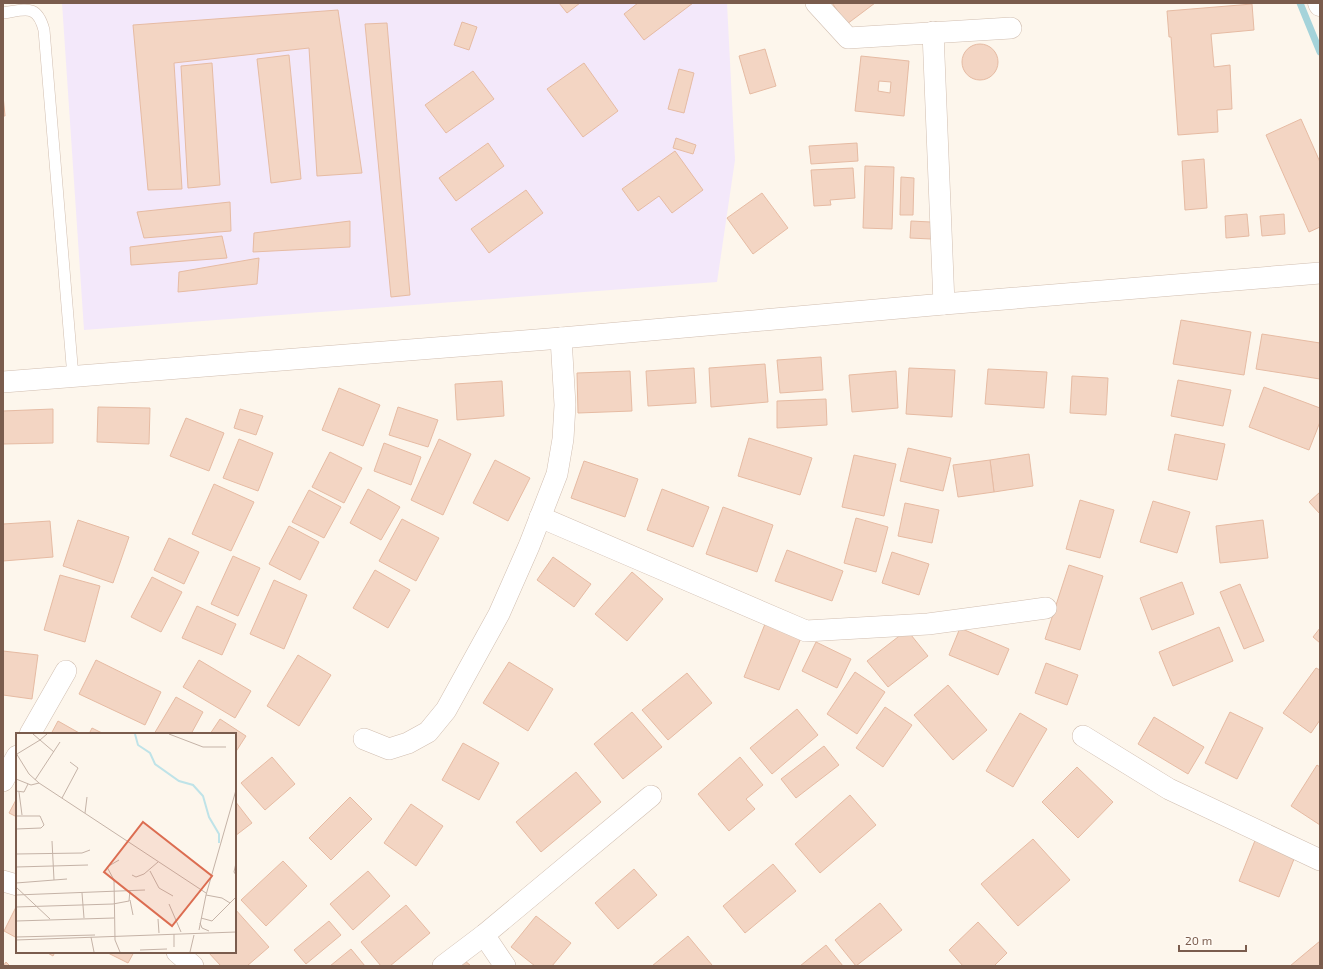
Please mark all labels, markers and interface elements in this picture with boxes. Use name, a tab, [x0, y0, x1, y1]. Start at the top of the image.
inset map	[16, 733, 236, 953]
scale bar	[1179, 927, 1246, 953]
text: 20 m	[1185, 933, 1212, 947]

